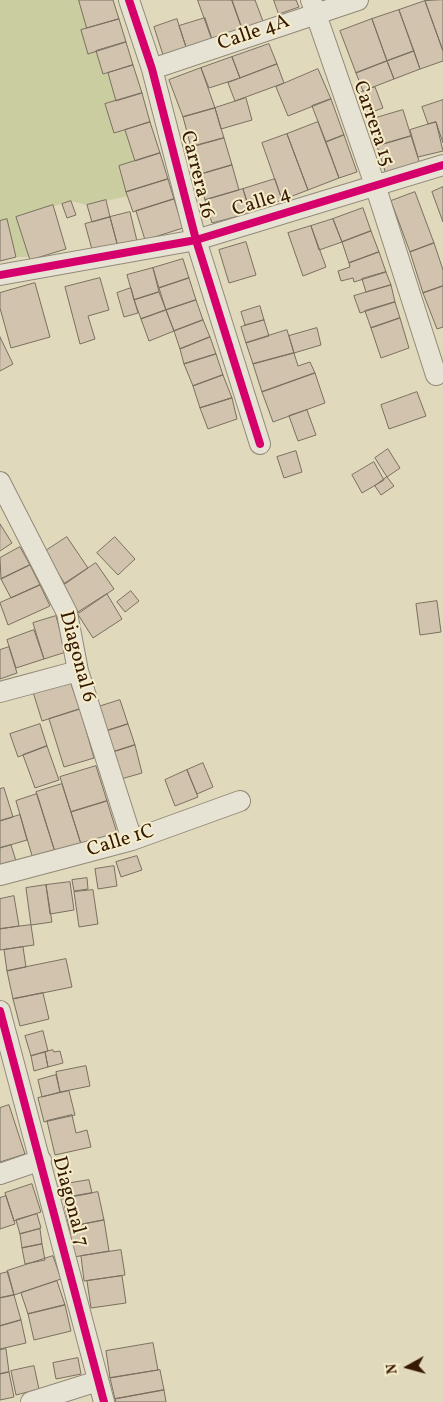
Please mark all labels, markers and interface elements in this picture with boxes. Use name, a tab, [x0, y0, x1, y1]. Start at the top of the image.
street label: Calle 4A	[215, 11, 293, 57]
street label: Carrera 15	[346, 78, 398, 170]
street label: Carrera 16	[174, 129, 218, 221]
street label: Calle 4	[230, 183, 294, 223]
street label: Diagonal 6	[52, 609, 100, 705]
street label: Calle 1C	[84, 820, 158, 864]
street label: Diagonal 7	[45, 1154, 93, 1250]
north arrow	[383, 1342, 433, 1392]
text: N	[383, 1363, 403, 1375]

